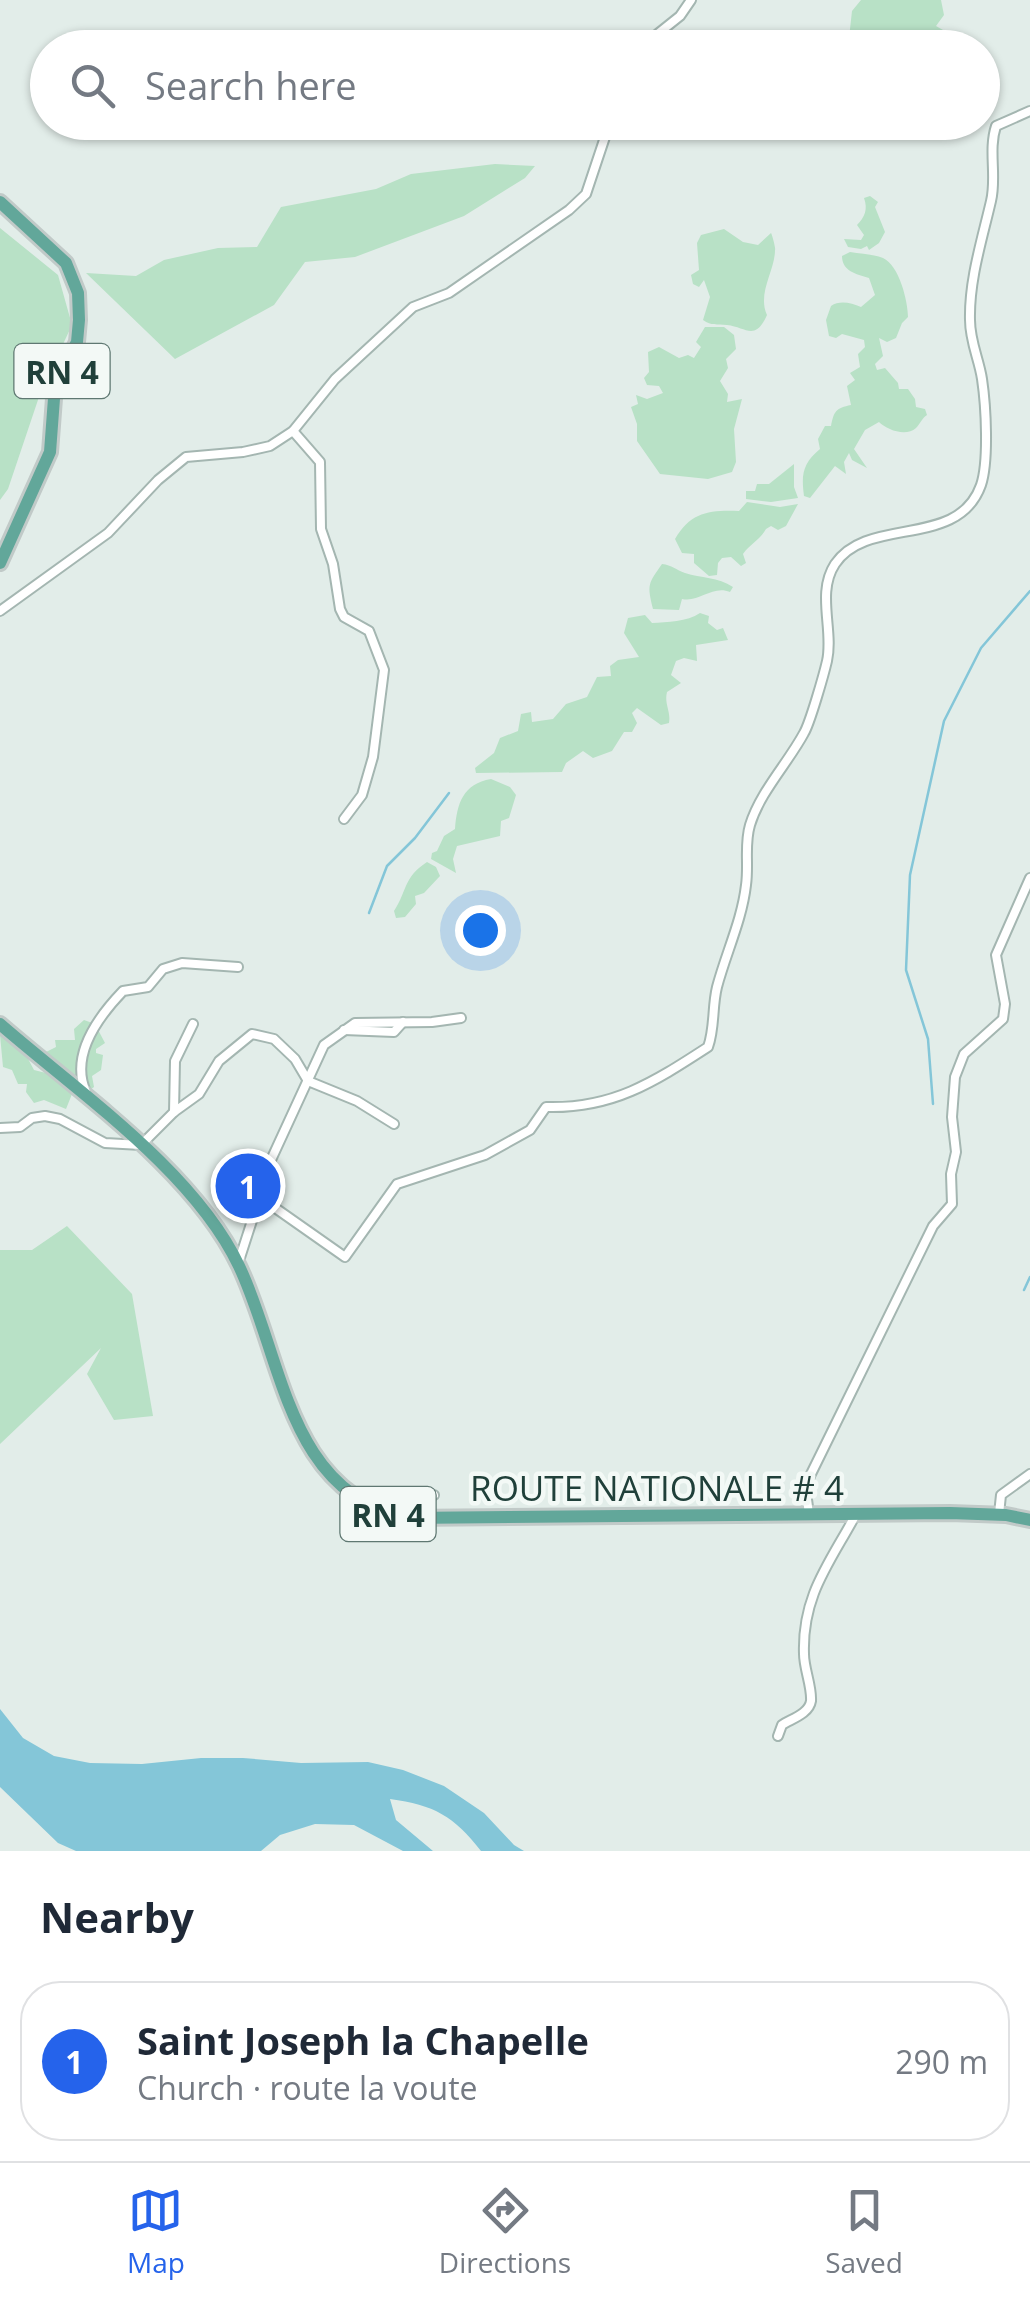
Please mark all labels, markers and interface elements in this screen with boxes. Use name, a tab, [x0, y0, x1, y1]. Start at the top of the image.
search box	[30, 30, 1000, 140]
icon: search	[65, 58, 120, 113]
text: Search here	[145, 59, 357, 111]
road number: RN 4	[15, 344, 110, 398]
your location	[455, 905, 506, 956]
pin: 1	[216, 1148, 280, 1224]
street label: ROUTE NATIONALE # 4	[470, 1464, 844, 1511]
road number: RN 4	[340, 1487, 436, 1541]
text: Nearby	[40, 1888, 194, 1945]
text: Saint Joseph la Chapelle	[137, 2014, 589, 2066]
text: 1	[65, 2040, 84, 2083]
text: 290 m	[895, 2040, 988, 2083]
text: Church · route la voute	[137, 2066, 478, 2109]
tab: Map	[127, 2183, 185, 2281]
tab: Directions	[439, 2183, 571, 2281]
tab: Saved	[825, 2183, 903, 2281]

